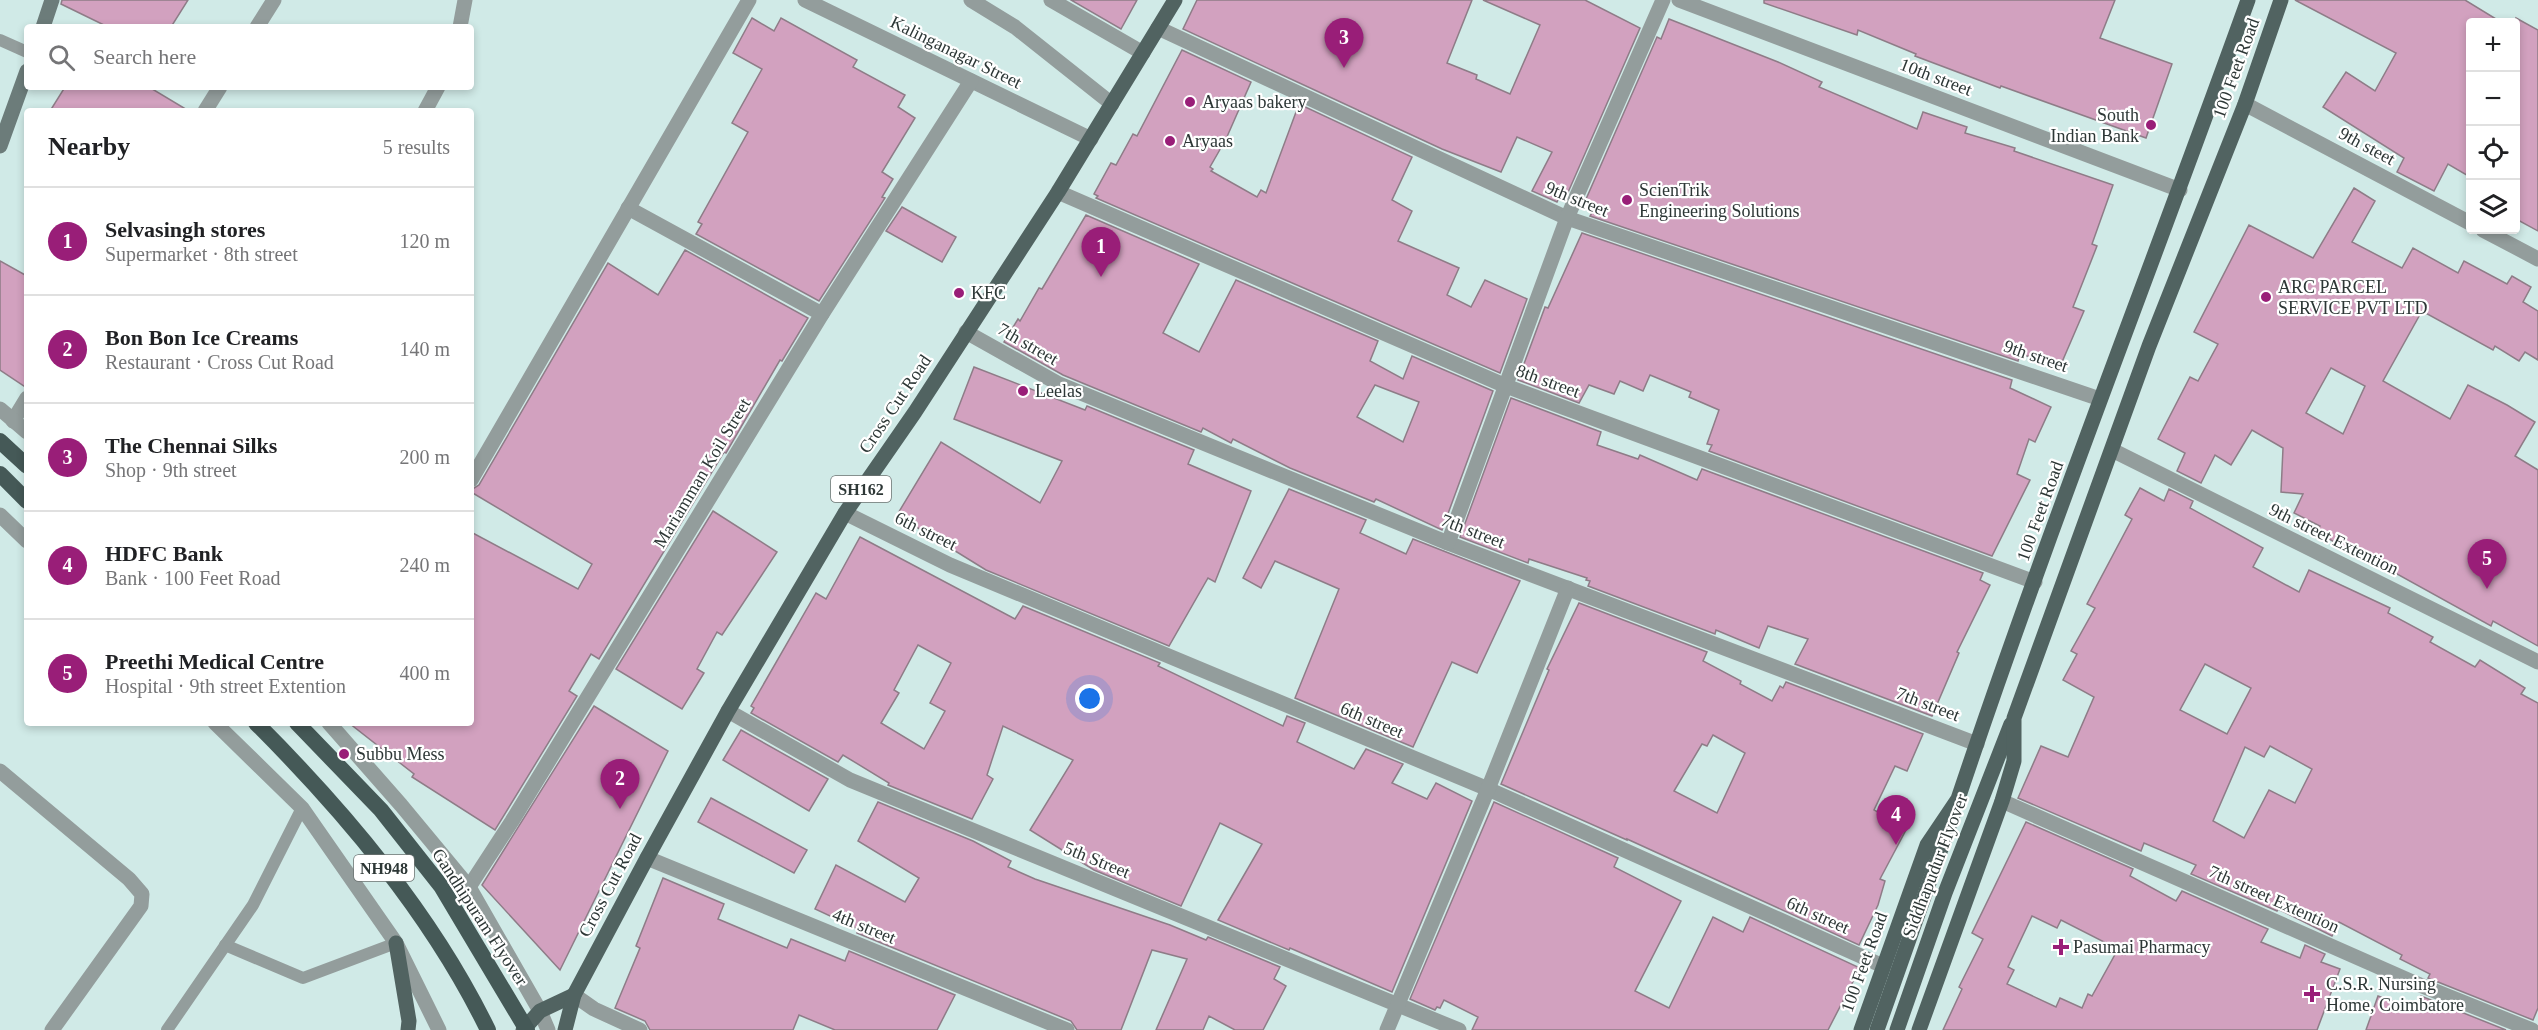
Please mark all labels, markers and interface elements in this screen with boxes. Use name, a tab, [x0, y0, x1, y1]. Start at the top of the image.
street label: Kalinganagar Street	[887, 12, 1025, 92]
street label: 100 Feet Road	[2209, 15, 2263, 121]
map controls	[2466, 18, 2520, 234]
button: +	[2466, 18, 2520, 72]
pin: 3	[1324, 19, 1364, 68]
search box	[24, 24, 474, 90]
icon: search	[45, 41, 78, 74]
text: Search here	[93, 44, 196, 69]
street label: 10th street	[1897, 54, 1975, 100]
button: −	[2466, 72, 2520, 126]
place label: Aryaas bakery	[1202, 92, 1306, 112]
marker: Aryaas bakery	[1183, 95, 1197, 109]
place label: South Indian Bank	[2051, 105, 2139, 146]
marker: South Indian Bank	[2144, 118, 2158, 132]
street label: 9th steet	[2336, 123, 2398, 169]
button: locate	[2466, 126, 2520, 180]
place label: Aryaas	[1182, 131, 1233, 151]
text: Nearby	[48, 132, 130, 161]
marker: Aryaas	[1163, 134, 1177, 148]
text: 5 results	[383, 136, 450, 158]
street label: 9th street	[1542, 177, 1612, 221]
place label: ScienTrik Engineering Solutions	[1639, 180, 1800, 221]
button: layers	[2466, 180, 2520, 234]
marker: ScienTrik Engineering Solutions	[1620, 193, 1634, 207]
text: Selvasingh stores	[105, 217, 265, 242]
pin: 1	[1082, 228, 1120, 277]
text: 1	[63, 230, 73, 252]
text: 120 m	[399, 230, 450, 252]
text: Supermarket · 8th street	[105, 243, 298, 265]
place label: ARC PARCEL SERVICE PVT LTD	[2278, 277, 2428, 318]
place label: KFC	[971, 283, 1006, 303]
marker: KFC	[952, 286, 966, 300]
marker: ARC PARCEL SERVICE PVT LTD	[2259, 290, 2273, 304]
street label: 7th street	[994, 319, 1062, 369]
text: Bon Bon Ice Creams	[105, 325, 298, 350]
street label: 9th street	[2001, 336, 2071, 376]
text: 2	[63, 338, 73, 360]
text: 140 m	[399, 338, 450, 360]
text: Restaurant · Cross Cut Road	[105, 351, 334, 373]
street label: Cross Cut Road	[855, 351, 935, 457]
street label: 8th street	[1513, 360, 1583, 402]
place label: Leelas	[1035, 381, 1082, 401]
marker: Leelas	[1016, 384, 1030, 398]
street label: Mariamman Koil Street	[649, 395, 755, 551]
text: The Chennai Silks	[105, 433, 277, 458]
text: 3	[63, 446, 73, 468]
text: 200 m	[399, 446, 450, 468]
street label: 100 Feet Road	[2013, 458, 2067, 564]
text: Shop · 9th street	[105, 459, 237, 481]
road number: SH162	[831, 476, 891, 502]
street label: 9th street Extention	[2266, 499, 2402, 579]
street label: 6th street	[892, 507, 960, 555]
street label: 7th street	[1438, 510, 1508, 552]
pin: 5	[2468, 540, 2506, 589]
text: HDFC Bank	[105, 541, 223, 566]
text: 4	[63, 554, 73, 576]
text: 240 m	[399, 554, 450, 576]
text: Bank · 100 Feet Road	[105, 567, 281, 589]
text: Preethi Medical Centre	[105, 649, 324, 674]
text: 5	[63, 662, 73, 684]
text: 400 m	[399, 662, 450, 684]
text: Hospital · 9th street Extention	[105, 675, 346, 697]
street label: 7th street	[1893, 683, 1963, 725]
your location	[1075, 684, 1104, 713]
street label: 6th street	[1337, 698, 1407, 742]
place label: Subbu Mess	[356, 744, 445, 764]
marker: Subbu Mess	[337, 747, 351, 761]
pin: 2	[600, 760, 640, 809]
street label: Siddhapudur Flyover	[1898, 791, 1972, 941]
pin: 4	[1876, 796, 1916, 845]
street label: Cross Cut Road	[574, 830, 646, 940]
street label: 5th Street	[1061, 838, 1133, 882]
street label: Gandhipuram Flyover	[428, 845, 532, 989]
road number: NH948	[354, 855, 414, 881]
street label: 7th street Extention	[2206, 861, 2342, 937]
street label: 6th street	[1784, 892, 1852, 938]
street label: 4th street	[829, 904, 899, 948]
street label: 100 Feet Road	[1837, 909, 1891, 1015]
place label: Pasumai Pharmacy	[2073, 937, 2210, 957]
marker: Pasumai Pharmacy	[2054, 940, 2068, 954]
place label: C.S.R. Nursing Home, Coimbatore	[2326, 974, 2464, 1015]
marker: C.S.R. Nursing Home, Coimbatore	[2303, 985, 2321, 1003]

